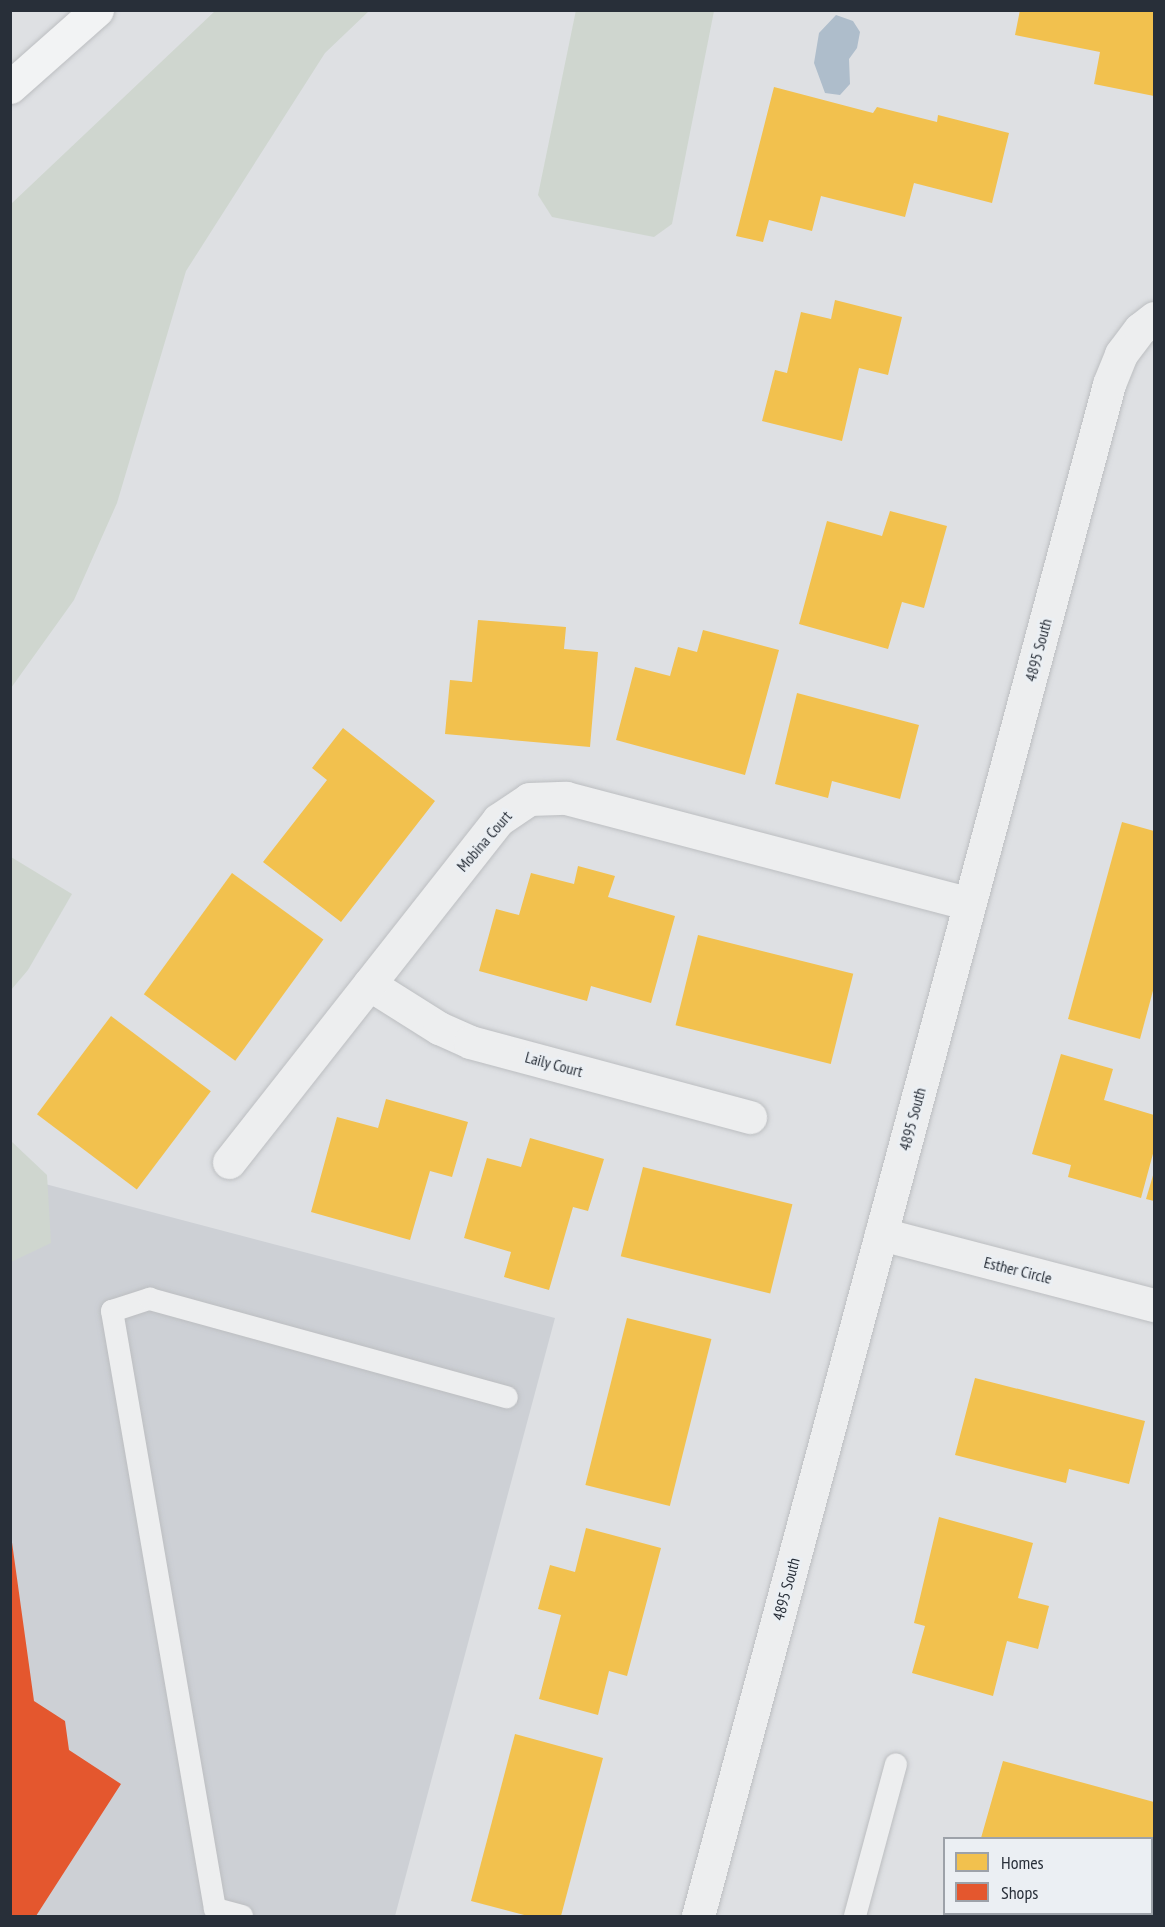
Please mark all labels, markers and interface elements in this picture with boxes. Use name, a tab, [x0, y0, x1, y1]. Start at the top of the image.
street label: 4895 South	[1020, 616, 1056, 684]
street label: Mobina Court	[452, 807, 516, 875]
street label: Laily Court	[523, 1047, 585, 1081]
street label: 4895 South	[894, 1085, 930, 1153]
street label: Esther Circle	[982, 1252, 1054, 1288]
street label: 4895 South	[768, 1555, 804, 1623]
legend	[943, 1837, 1153, 1915]
text: Homes	[1001, 1851, 1044, 1874]
text: Shops	[1001, 1881, 1038, 1904]

